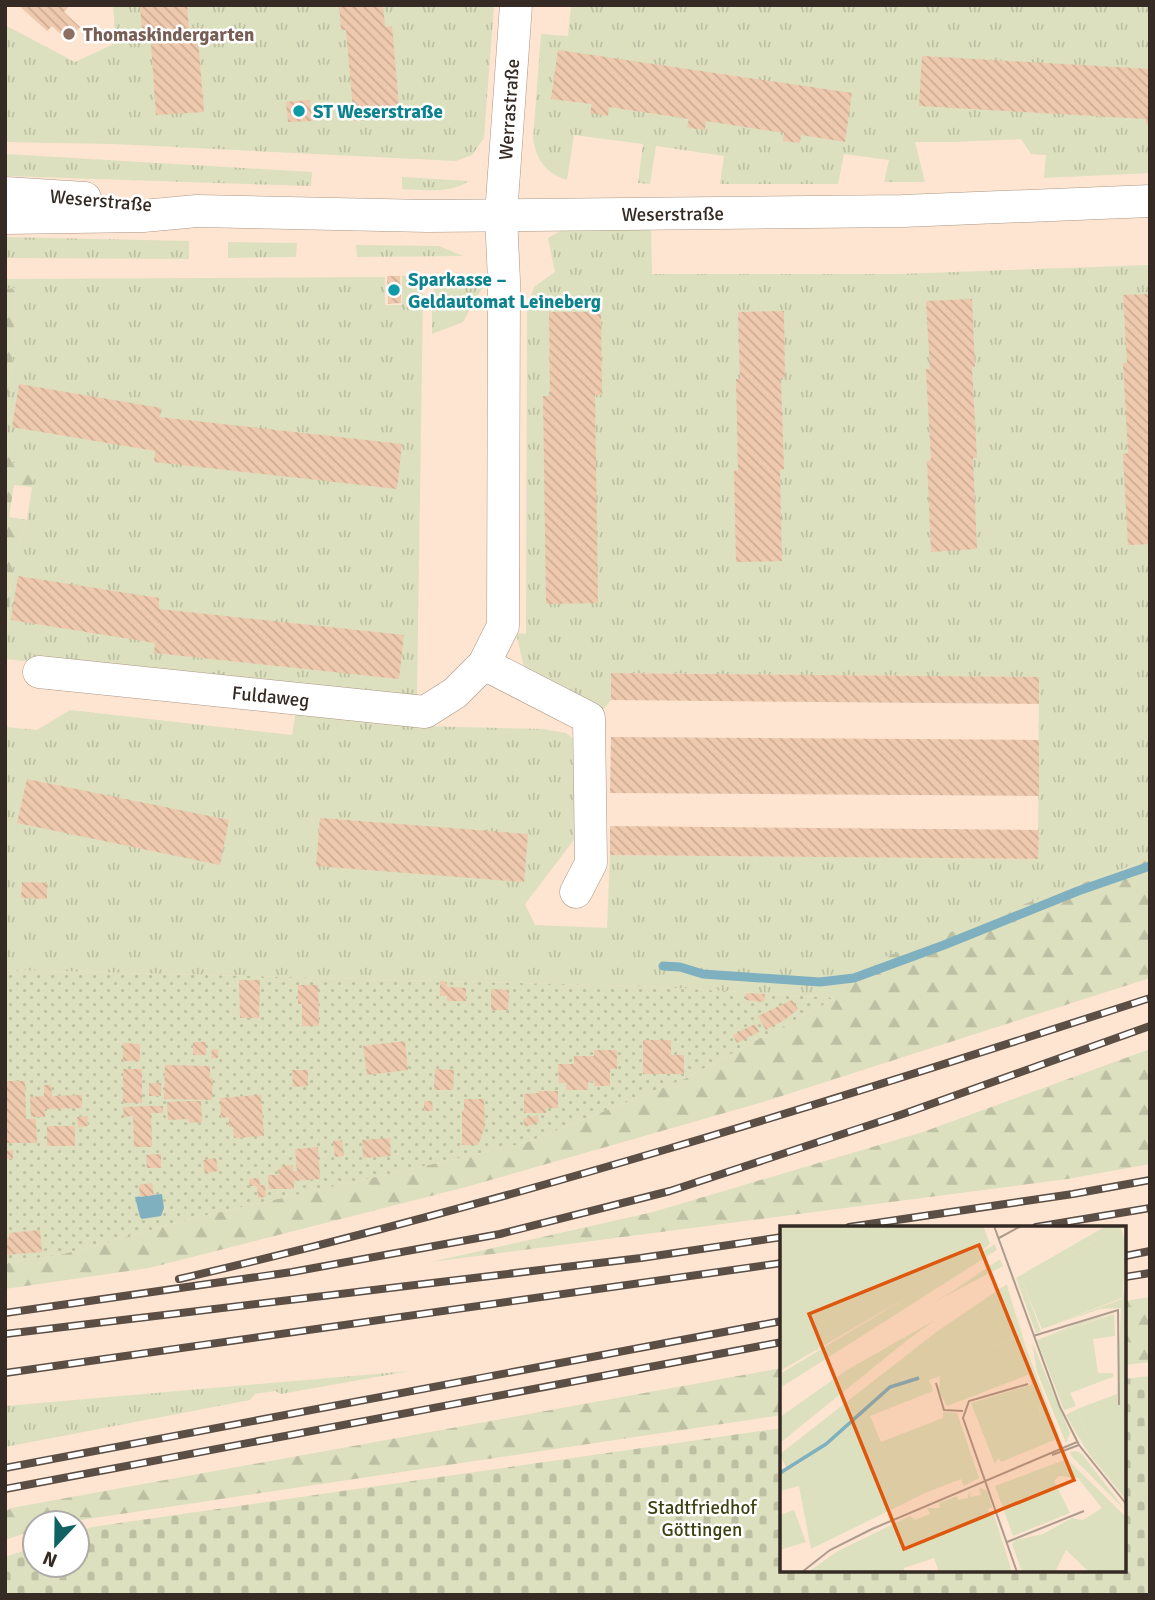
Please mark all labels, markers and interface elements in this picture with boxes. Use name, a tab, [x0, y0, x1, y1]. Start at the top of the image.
place label: Thomaskindergarten	[83, 23, 254, 47]
marker: Thomaskindergarten	[61, 26, 77, 42]
street label: Werrastraße	[494, 58, 525, 161]
place label: ST Weserstraße	[313, 100, 443, 124]
marker: ST Weserstraße	[291, 103, 307, 119]
street label: Weserstraße	[49, 185, 153, 217]
street label: Weserstraße	[621, 202, 724, 227]
place label: Sparkasse – Geldautomat Leineberg	[408, 268, 601, 314]
marker: Sparkasse – Geldautomat Leineberg	[386, 282, 402, 298]
street label: Fuldaweg	[231, 681, 311, 713]
inset map	[780, 1226, 1127, 1572]
park label: Stadtfriedhof Göttingen	[647, 1496, 758, 1542]
north arrow	[21, 1509, 91, 1579]
text: N	[39, 1545, 61, 1572]

